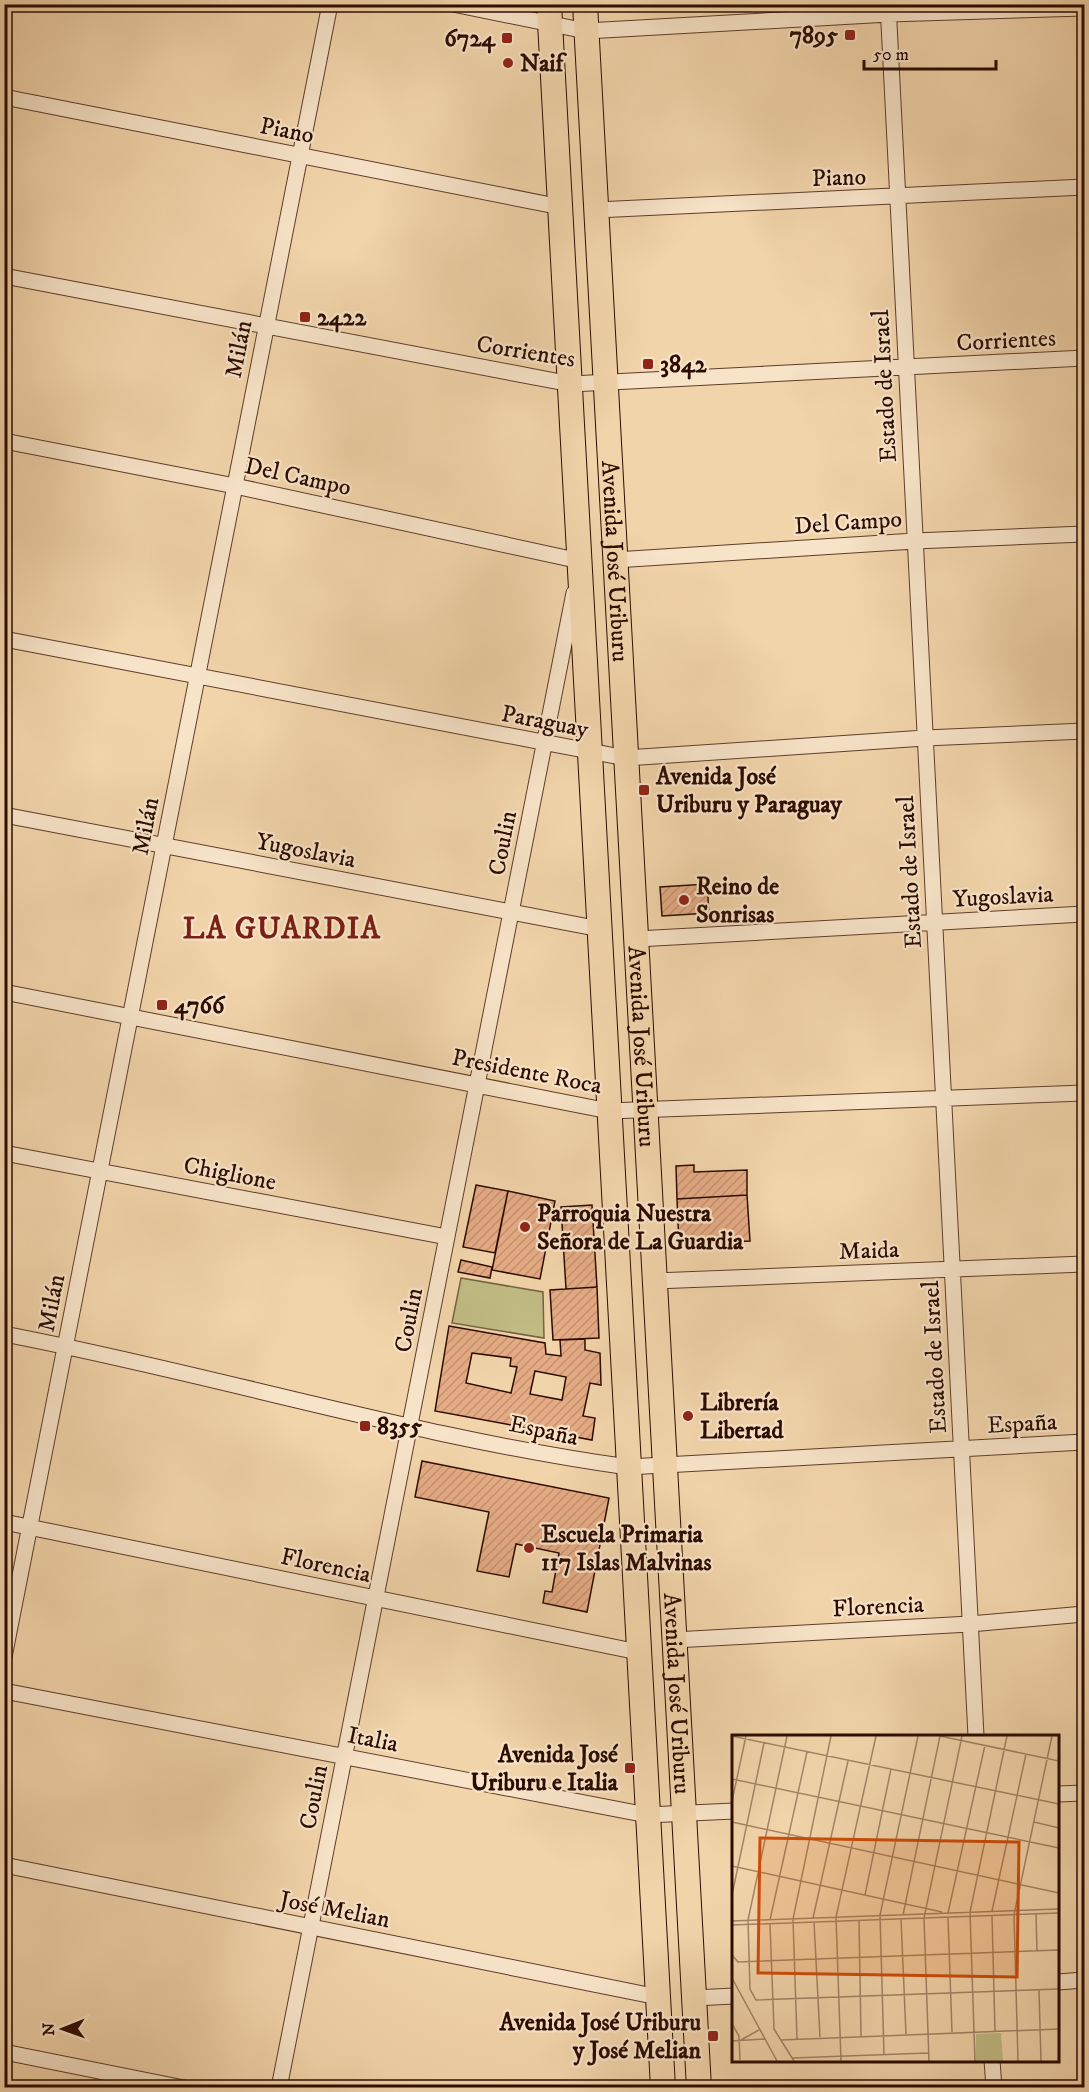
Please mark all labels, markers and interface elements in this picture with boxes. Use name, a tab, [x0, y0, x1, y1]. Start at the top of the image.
place label: 7895	[789, 21, 838, 51]
place label: 6724	[444, 24, 496, 54]
marker: 7895	[843, 28, 857, 42]
marker: 6724	[500, 31, 514, 45]
scale bar	[864, 33, 996, 71]
text: 50 m	[873, 44, 909, 66]
place label: Naif	[520, 49, 568, 79]
marker: Naif	[501, 56, 515, 70]
street label: Piano	[257, 111, 316, 151]
street label: Piano	[811, 162, 867, 194]
place label: 2422	[317, 303, 367, 333]
street label: Estado de Israel	[866, 308, 904, 463]
marker: 2422	[298, 310, 312, 324]
street label: Milán	[219, 317, 259, 381]
street label: Corrientes	[956, 323, 1057, 359]
street label: Corrientes	[474, 329, 577, 375]
place label: 3842	[660, 350, 708, 380]
marker: 3842	[641, 357, 655, 371]
street label: Del Campo	[242, 451, 354, 503]
street label: Avenida José Uriburu	[594, 460, 635, 663]
street label: Del Campo	[793, 504, 903, 542]
street label: Paraguay	[499, 699, 591, 745]
place label: Avenida José Uriburu y Paraguay	[655, 762, 843, 820]
marker: Avenida José Uriburu y Paraguay	[637, 783, 651, 797]
street label: Milán	[126, 794, 166, 858]
street label: Estado de Israel	[891, 794, 929, 949]
street label: Coulin	[482, 808, 524, 878]
street label: Yugoslavia	[253, 827, 359, 875]
place label: Reino de Sonrisas	[696, 872, 779, 930]
street label: Yugoslavia	[952, 879, 1055, 915]
marker: Reino de Sonrisas	[677, 893, 691, 907]
district label: LA GUARDIA	[183, 911, 381, 948]
street label: Avenida José Uriburu	[621, 945, 662, 1148]
place label: 4766	[174, 991, 226, 1021]
marker: 4766	[155, 998, 169, 1012]
street label: Presidente Roca	[449, 1043, 605, 1101]
street label: Chiglione	[181, 1150, 279, 1198]
place label: Parroquia Nuestra Señora de La Guardia	[537, 1199, 744, 1257]
marker: Parroquia Nuestra Señora de La Guardia	[518, 1220, 532, 1234]
street label: Maida	[838, 1235, 901, 1267]
street label: Milán	[32, 1271, 72, 1335]
street label: Estado de Israel	[916, 1279, 954, 1434]
street label: Coulin	[388, 1285, 430, 1355]
place label: Librería Libertad	[700, 1388, 784, 1446]
street label: España	[986, 1407, 1059, 1441]
street label: España	[506, 1409, 582, 1453]
marker: Librería Libertad	[681, 1409, 695, 1423]
place label: 8355	[377, 1412, 422, 1442]
marker: 8355	[358, 1419, 372, 1433]
place label: Escuela Primaria 117 Islas Malvinas	[541, 1520, 712, 1578]
marker: Escuela Primaria 117 Islas Malvinas	[522, 1541, 536, 1555]
street label: Florencia	[278, 1542, 374, 1590]
street label: Florencia	[832, 1590, 925, 1624]
street label: Avenida José Uriburu	[656, 1592, 697, 1795]
street label: Italia	[345, 1720, 401, 1760]
inset map	[732, 1735, 1059, 2062]
place label: Avenida José Uriburu e Italia	[470, 1740, 619, 1798]
marker: Avenida José Uriburu e Italia	[623, 1761, 637, 1775]
street label: Coulin	[293, 1762, 335, 1832]
street label: José Melian	[275, 1884, 393, 1935]
north arrow	[33, 1999, 93, 2059]
place label: Avenida José Uriburu y José Melian	[498, 2008, 701, 2066]
text: N	[39, 2023, 59, 2036]
marker: Avenida José Uriburu y José Melian	[706, 2029, 720, 2043]

